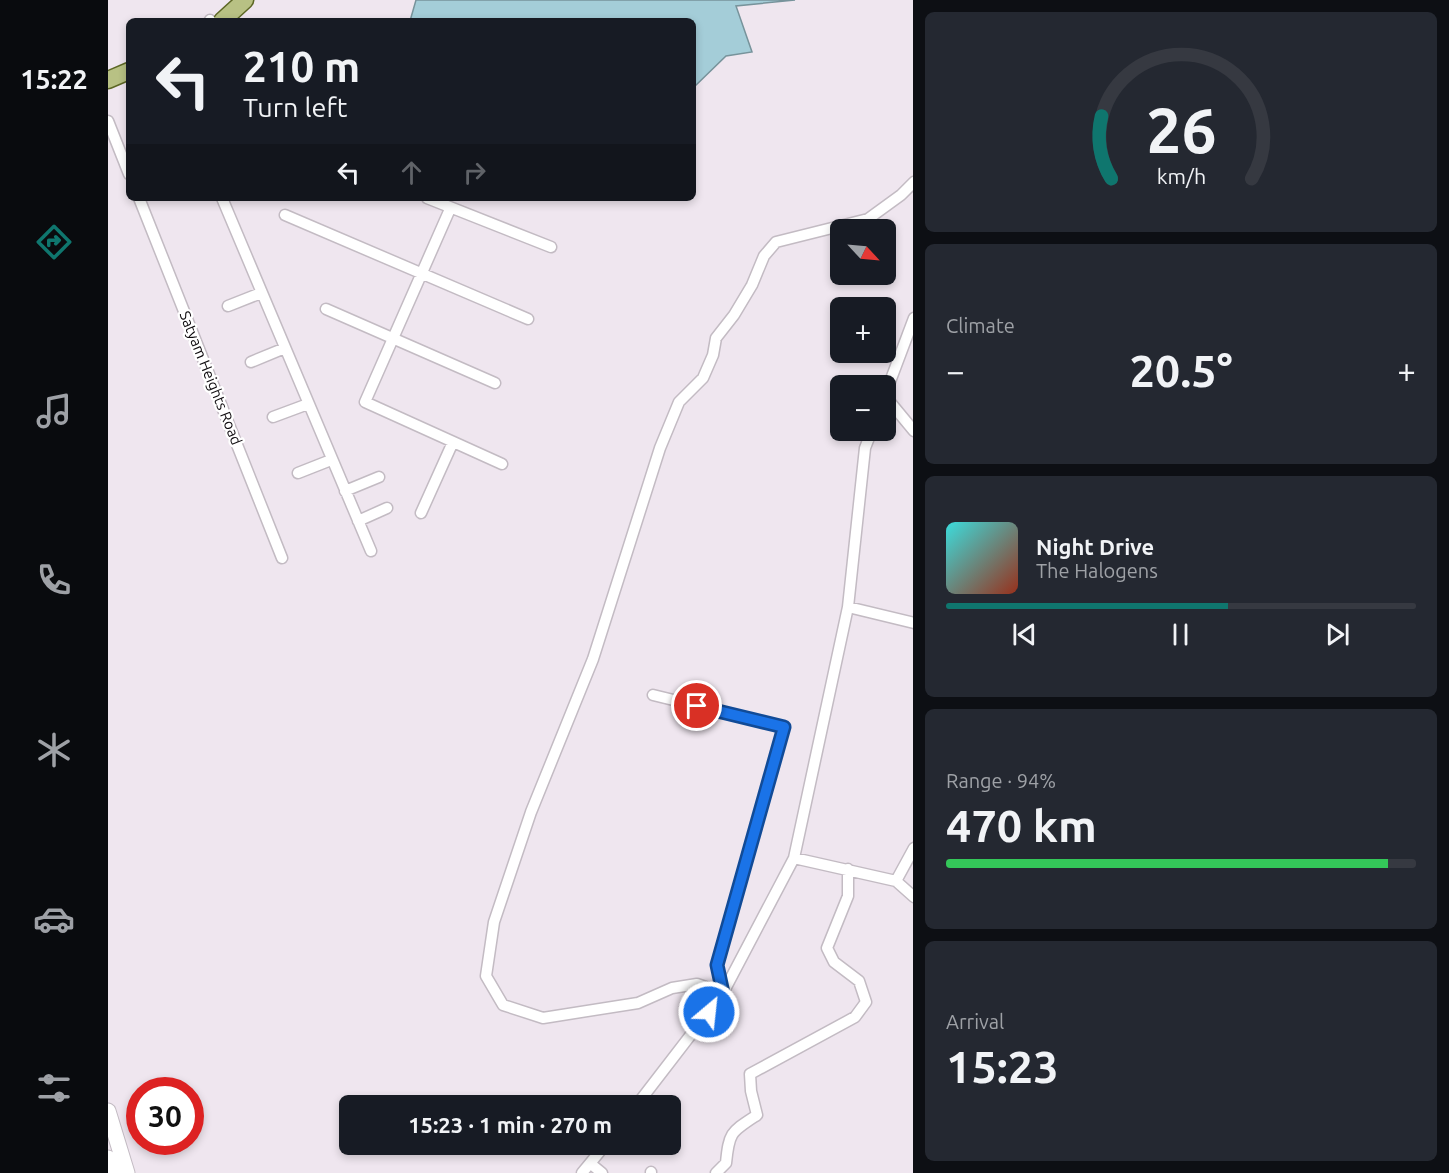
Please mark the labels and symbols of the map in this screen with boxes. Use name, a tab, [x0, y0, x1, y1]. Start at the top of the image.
north arrow	[830, 219, 896, 285]
street label: Satyam Heights Road	[176, 309, 246, 447]
pin	[671, 680, 722, 731]
position arrow	[677, 980, 741, 1044]
speed limit sign: 30	[126, 1077, 204, 1155]

